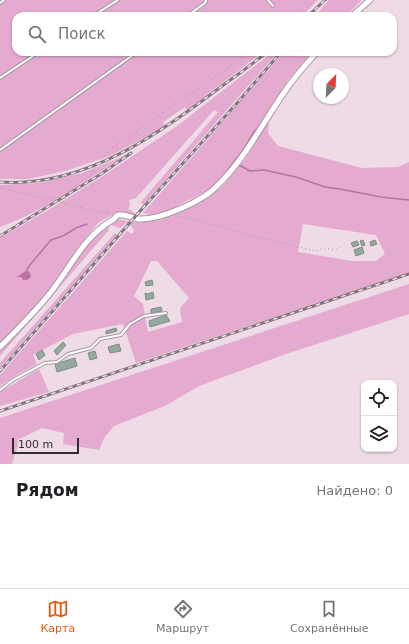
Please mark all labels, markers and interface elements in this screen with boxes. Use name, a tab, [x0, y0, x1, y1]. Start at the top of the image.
search box	[12, 12, 397, 56]
icon: search	[26, 23, 48, 45]
text: Поиск	[58, 25, 106, 43]
north arrow	[313, 68, 349, 104]
map controls	[361, 380, 397, 452]
button: locate	[361, 380, 397, 416]
button: layers	[361, 416, 397, 452]
scale bar	[12, 436, 79, 455]
text: 100 m	[18, 438, 53, 451]
text: Рядом	[16, 480, 79, 500]
text: Найдено: 0	[317, 483, 393, 498]
tab: Карта	[40, 598, 75, 635]
tab: Маршрут	[156, 598, 209, 635]
tab: Сохранённые	[290, 598, 369, 635]

